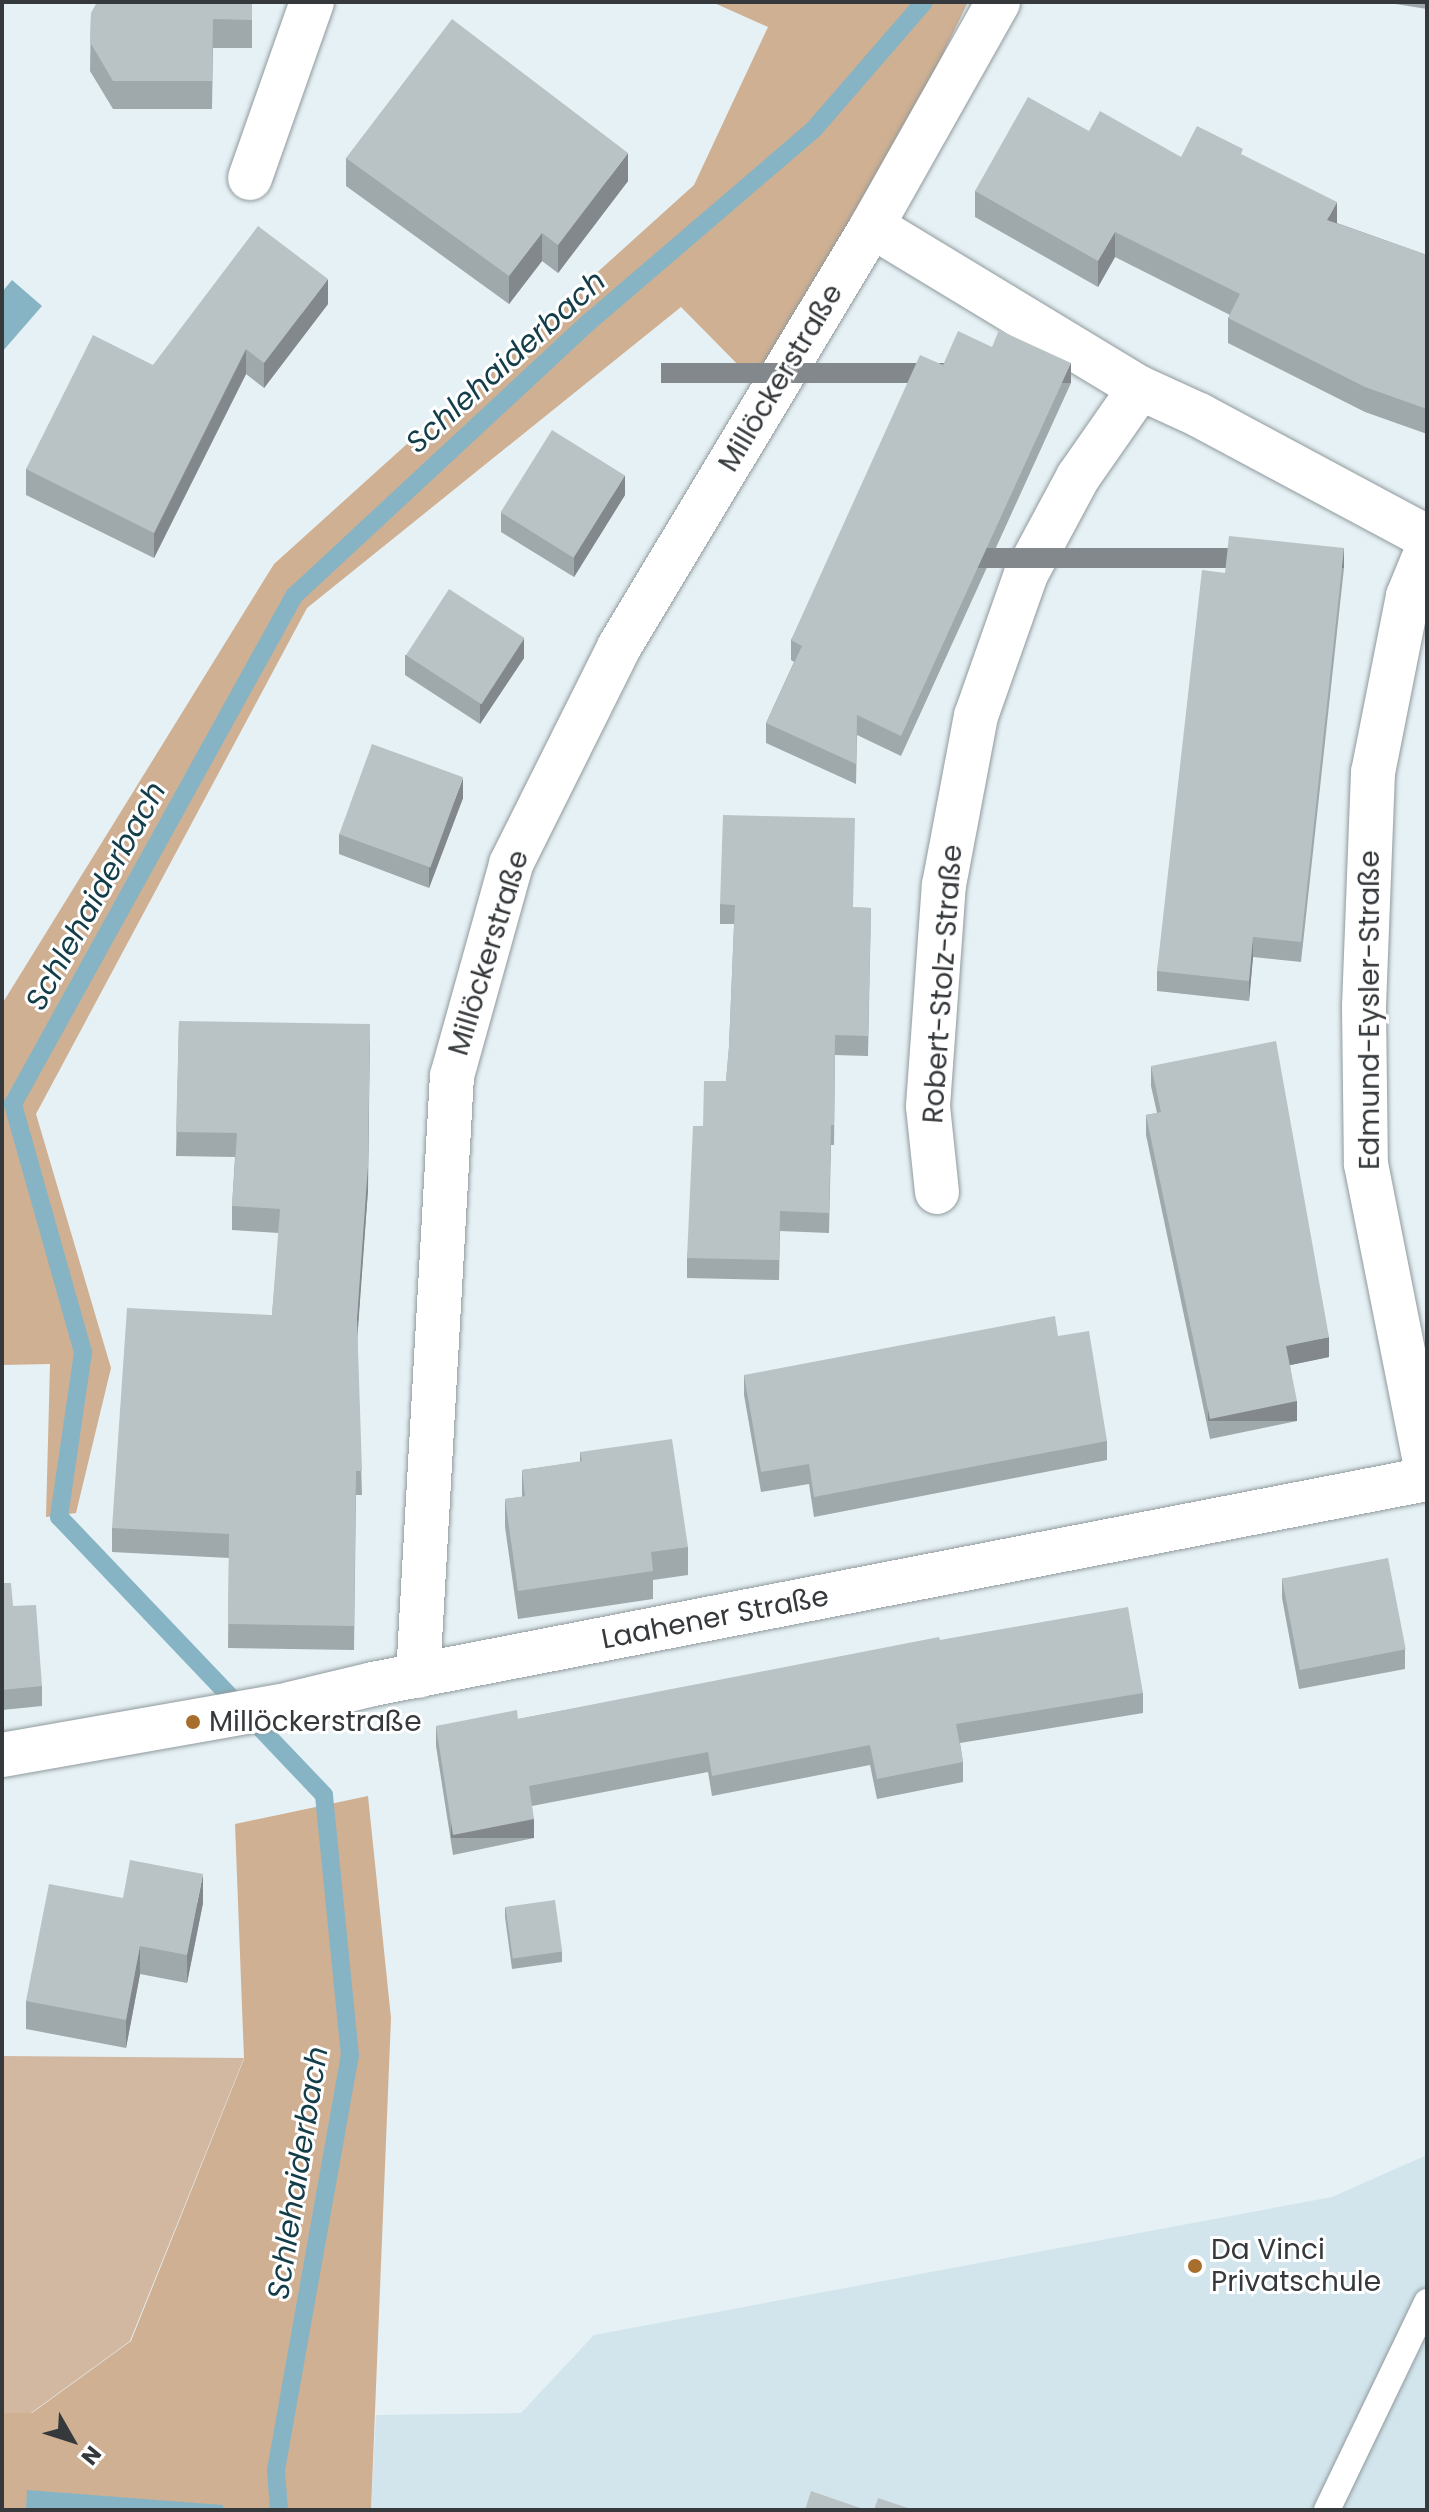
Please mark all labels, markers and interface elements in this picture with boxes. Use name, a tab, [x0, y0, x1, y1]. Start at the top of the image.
water label: Schlehaiderbach	[399, 263, 613, 461]
street label: Millöckerstraße	[712, 278, 850, 478]
water label: Schlehaiderbach	[18, 775, 174, 1017]
street label: Robert-Stolz-Straße	[916, 844, 970, 1124]
street label: Millöckerstraße	[442, 846, 536, 1060]
street label: Edmund-Eysler-Straße	[1353, 850, 1387, 1170]
street label: Laahener Straße	[598, 1579, 832, 1657]
place label: Millöckerstraße	[209, 1705, 422, 1739]
marker: Millöckerstraße	[184, 1713, 202, 1731]
water label: Schlehaiderbach	[260, 2044, 336, 2302]
place label: Da Vinci Privatschule	[1211, 2233, 1381, 2299]
marker: Da Vinci Privatschule	[1186, 2257, 1204, 2275]
north arrow	[32, 2400, 112, 2480]
text: N	[74, 2439, 108, 2472]

